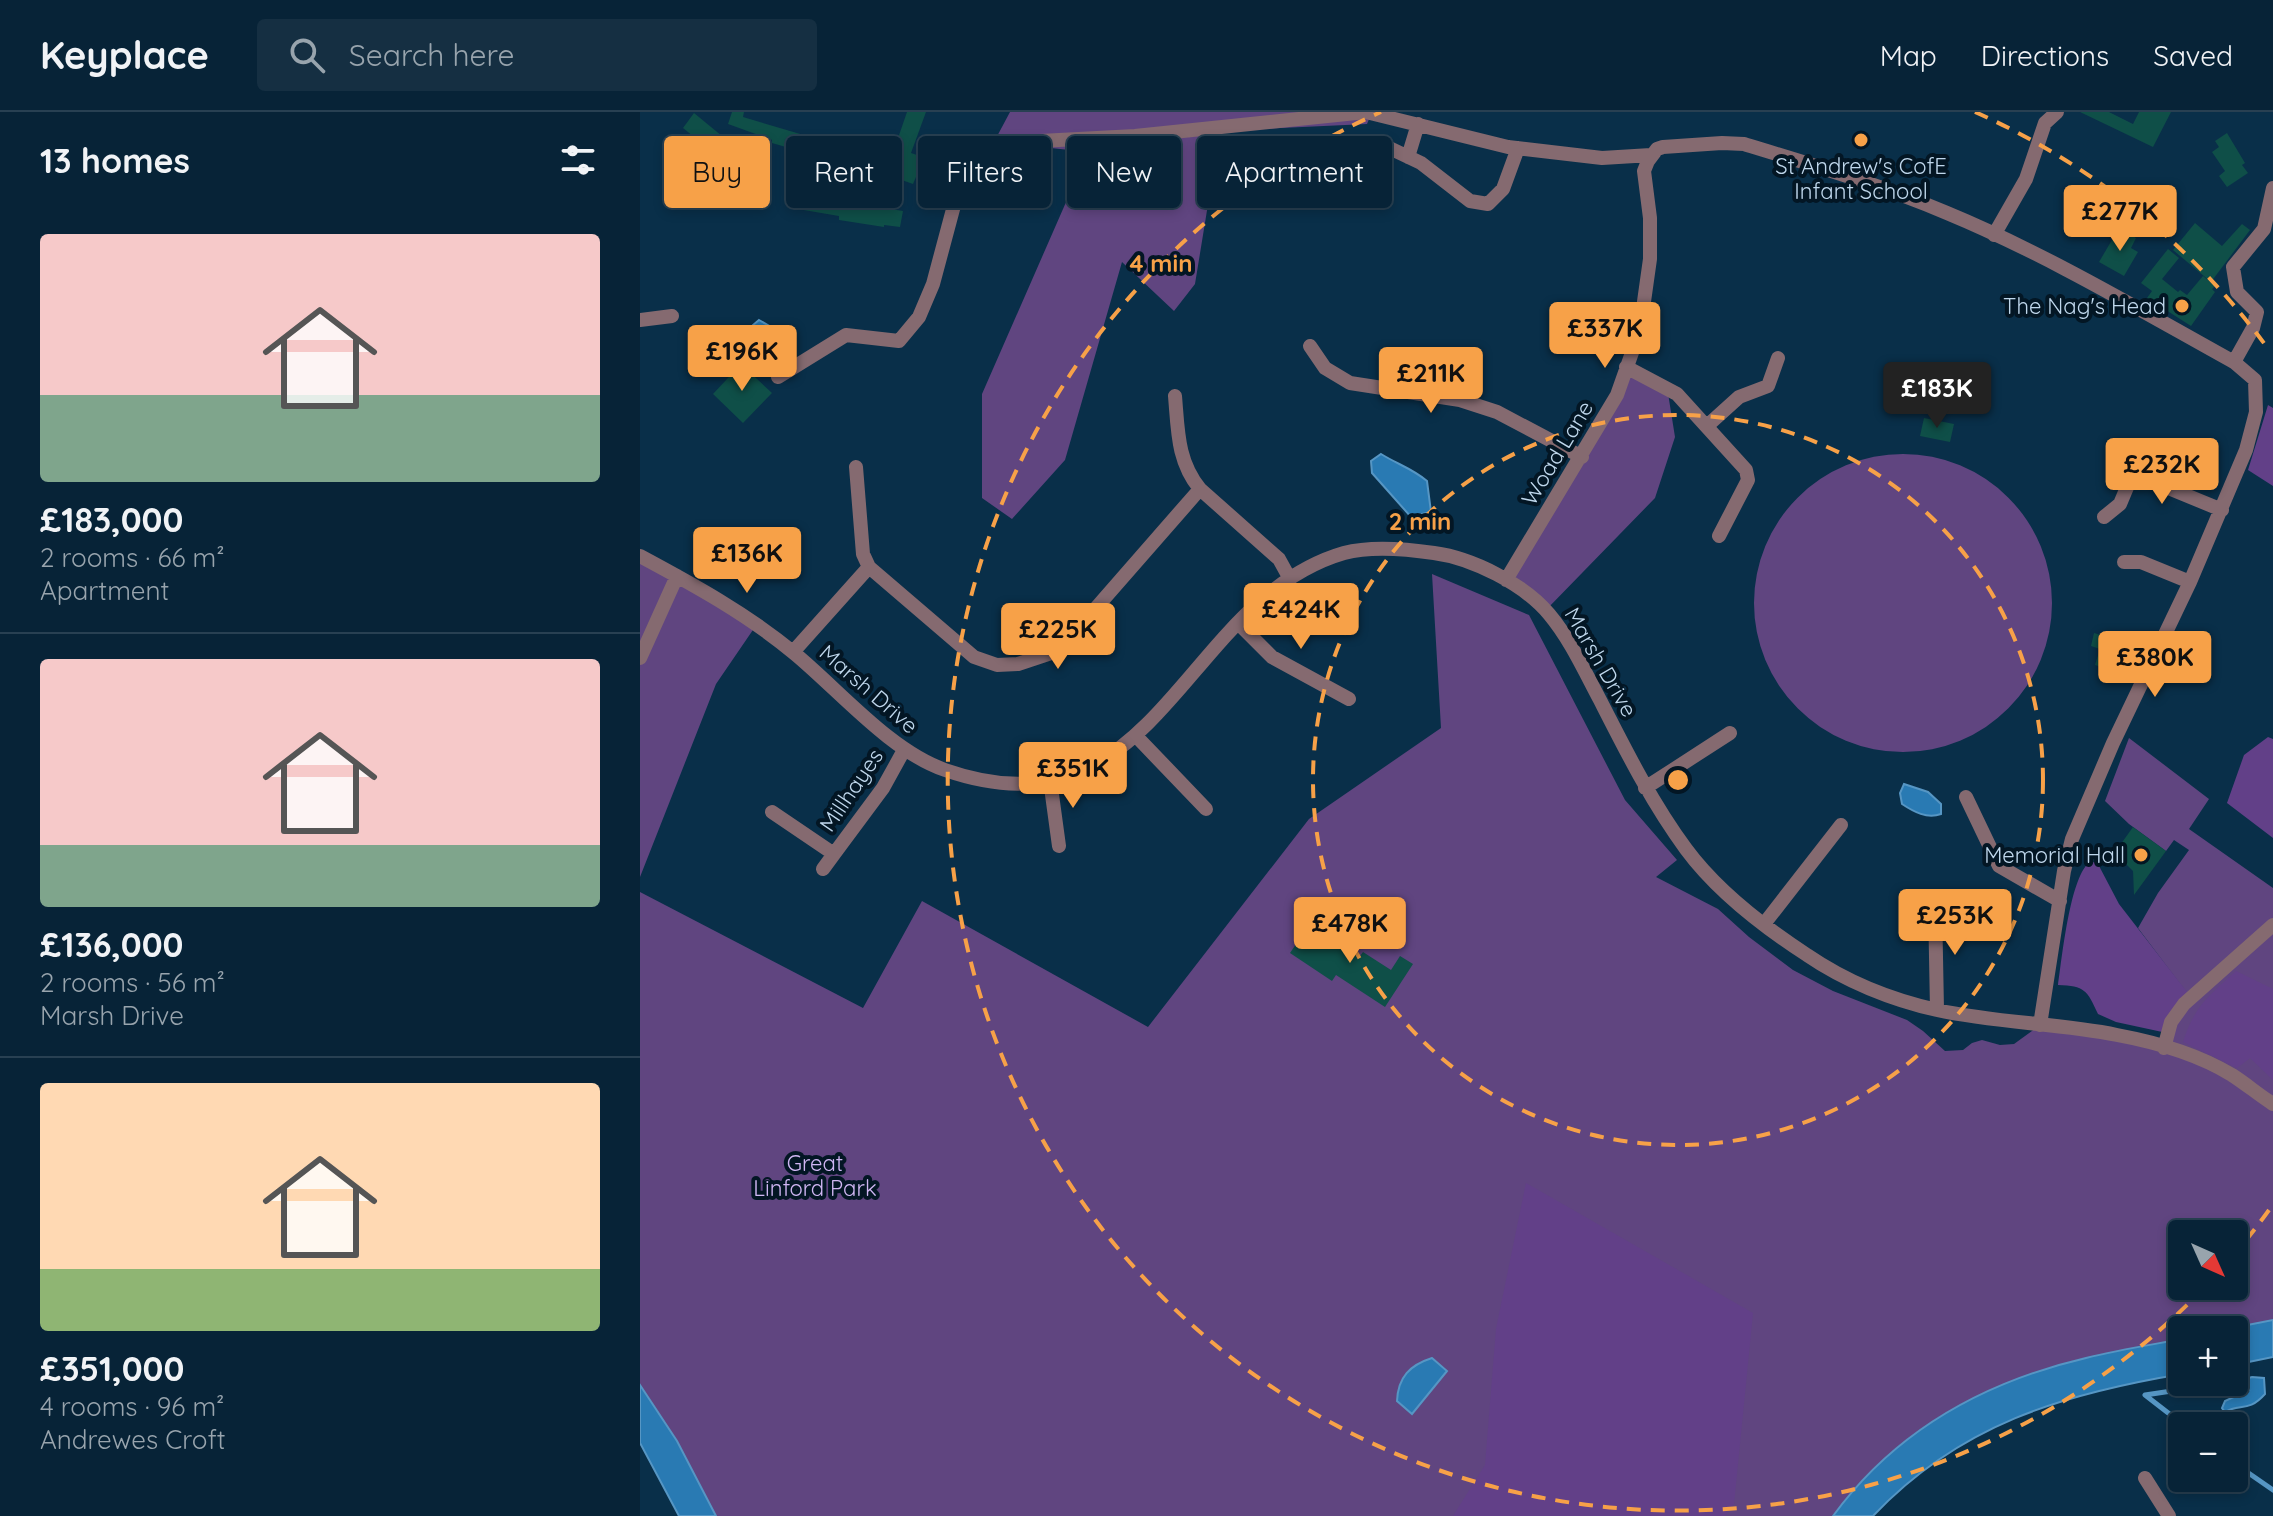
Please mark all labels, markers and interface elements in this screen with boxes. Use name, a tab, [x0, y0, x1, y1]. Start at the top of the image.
search box	[257, 19, 817, 91]
text: Keyplace	[40, 31, 209, 79]
icon: search	[285, 33, 329, 77]
text: Search here	[349, 36, 514, 74]
text: Map	[1880, 38, 1937, 73]
text: Directions	[1981, 38, 2109, 73]
text: Saved	[2153, 38, 2233, 73]
marker: St Andrew's CofE Infant School	[1852, 131, 1870, 149]
chip: Buy	[664, 136, 770, 208]
chip: Rent	[786, 136, 902, 208]
chip: Filters	[918, 136, 1051, 208]
chip: New	[1067, 136, 1181, 208]
chip: Apartment	[1197, 136, 1392, 208]
icon: filters	[556, 138, 600, 182]
text: 13 homes	[40, 139, 190, 182]
place label: St Andrew's CofE Infant School	[1775, 152, 1947, 205]
pin: £277K	[2064, 185, 2176, 253]
text: £277K	[2082, 194, 2158, 227]
text: 4 min	[1130, 248, 1192, 278]
icon: home	[248, 286, 392, 430]
place label: The Nag's Head	[2003, 292, 2166, 320]
marker: The Nag's Head	[2173, 297, 2191, 315]
pin: £337K	[1549, 302, 1661, 370]
text: £337K	[1567, 311, 1643, 344]
pin: £196K	[686, 325, 798, 393]
text: £196K	[706, 334, 778, 367]
pin: £211K	[1375, 347, 1487, 415]
text: £211K	[1397, 356, 1465, 389]
pin: £183K	[1881, 362, 1993, 430]
text: £183K	[1901, 371, 1973, 404]
street label: Woad Lane	[1515, 396, 1599, 510]
pin: £232K	[2106, 438, 2218, 506]
text: £232K	[2124, 447, 2200, 480]
text: £183,000	[40, 498, 183, 541]
text: 2 min	[1389, 506, 1451, 536]
pin: £136K	[691, 527, 803, 595]
text: £136K	[711, 536, 783, 569]
text: 2 rooms · 66 m²	[40, 541, 225, 574]
text: Apartment	[40, 574, 169, 607]
pin: £424K	[1245, 583, 1357, 651]
text: £424K	[1262, 592, 1340, 625]
street label: Marsh Drive	[1558, 602, 1644, 722]
pin: £225K	[1002, 603, 1114, 671]
text: £225K	[1019, 612, 1097, 645]
pin: £380K	[2099, 631, 2211, 699]
street label: Marsh Drive	[814, 638, 924, 740]
text: £380K	[2116, 640, 2194, 673]
icon: home	[248, 711, 392, 855]
pin: £351K	[1017, 742, 1129, 810]
street label: Millhayes	[813, 743, 889, 837]
text: £351K	[1037, 751, 1109, 784]
centre of rings	[1664, 766, 1692, 794]
place label: Memorial Hall	[1984, 841, 2125, 869]
marker: Memorial Hall	[2132, 846, 2150, 864]
pin: £253K	[1899, 889, 2011, 957]
pin: £478K	[1294, 897, 1406, 965]
text: £253K	[1917, 898, 1994, 931]
text: £478K	[1312, 906, 1388, 939]
text: £136,000	[40, 923, 183, 966]
text: 2 rooms · 56 m²	[40, 966, 225, 999]
text: Marsh Drive	[40, 999, 184, 1032]
icon: home	[248, 1135, 392, 1279]
park label: Great Linford Park	[753, 1149, 877, 1202]
north arrow	[2168, 1220, 2248, 1300]
map controls	[2168, 1220, 2248, 1492]
button: +	[2168, 1316, 2248, 1396]
text: £351,000	[40, 1347, 184, 1390]
text: 4 rooms · 96 m²	[40, 1390, 224, 1423]
button: −	[2168, 1412, 2248, 1492]
text: Andrewes Croft	[40, 1423, 226, 1456]

